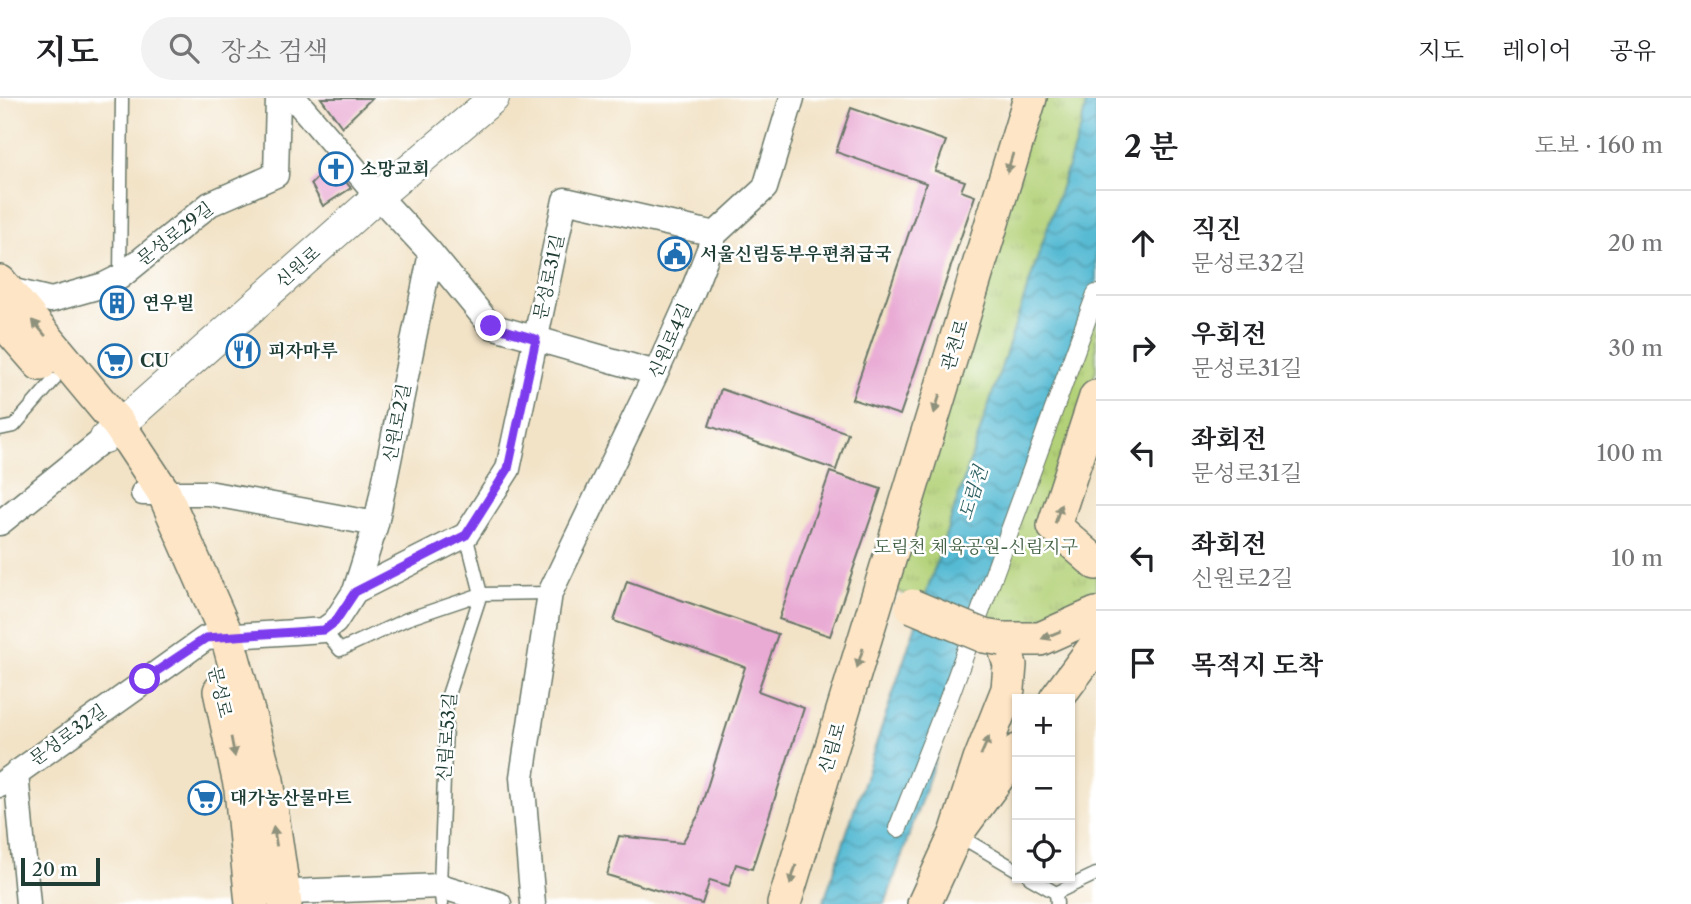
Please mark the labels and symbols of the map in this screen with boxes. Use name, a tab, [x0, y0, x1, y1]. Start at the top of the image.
church icon: 소망교회	[317, 150, 355, 188]
one-way arrow	[1005, 153, 1015, 174]
place label: 소망교회	[360, 158, 430, 180]
street label: 문성로29길	[133, 197, 217, 271]
street label: 문성로31길	[529, 232, 569, 322]
public building icon: 서울신림동부우편취급국	[656, 235, 694, 273]
street label: 신원로	[271, 242, 325, 292]
place label: 서울신림동부우편취급국	[700, 243, 892, 265]
building icon: 연우빌	[98, 284, 136, 322]
place label: 연우빌	[142, 292, 194, 314]
street label: 신원로4길	[644, 300, 696, 382]
route end	[475, 310, 506, 341]
street label: 관천로	[937, 317, 973, 373]
one-way arrow	[32, 319, 47, 336]
restaurant icon: 피자마루	[224, 332, 262, 370]
place label: 피자마루	[268, 340, 338, 362]
supermarket icon: CU	[96, 342, 134, 380]
place label: CU	[140, 350, 169, 372]
street label: 신원로2길	[379, 382, 415, 464]
one-way arrow	[931, 394, 941, 415]
water label: 도림천	[954, 462, 993, 523]
one-way arrow	[1053, 504, 1063, 525]
park label: 도림천 체육공원-신림지구	[874, 536, 1078, 558]
one-way arrow	[1040, 629, 1061, 640]
one-way arrow	[854, 647, 864, 668]
route start	[129, 663, 160, 694]
street label: 문성로	[203, 664, 237, 720]
street label: 신림로53길	[433, 692, 461, 782]
street label: 문성로32길	[25, 700, 111, 770]
street label: 신림로	[814, 720, 850, 776]
one-way arrow	[227, 736, 238, 758]
one-way arrow	[980, 736, 991, 757]
supermarket icon: 대가농산물마트	[186, 779, 224, 817]
place label: 대가농산물마트	[230, 787, 352, 809]
one-way arrow	[270, 825, 281, 847]
scale bar	[21, 855, 100, 887]
one-way arrow	[787, 865, 798, 886]

